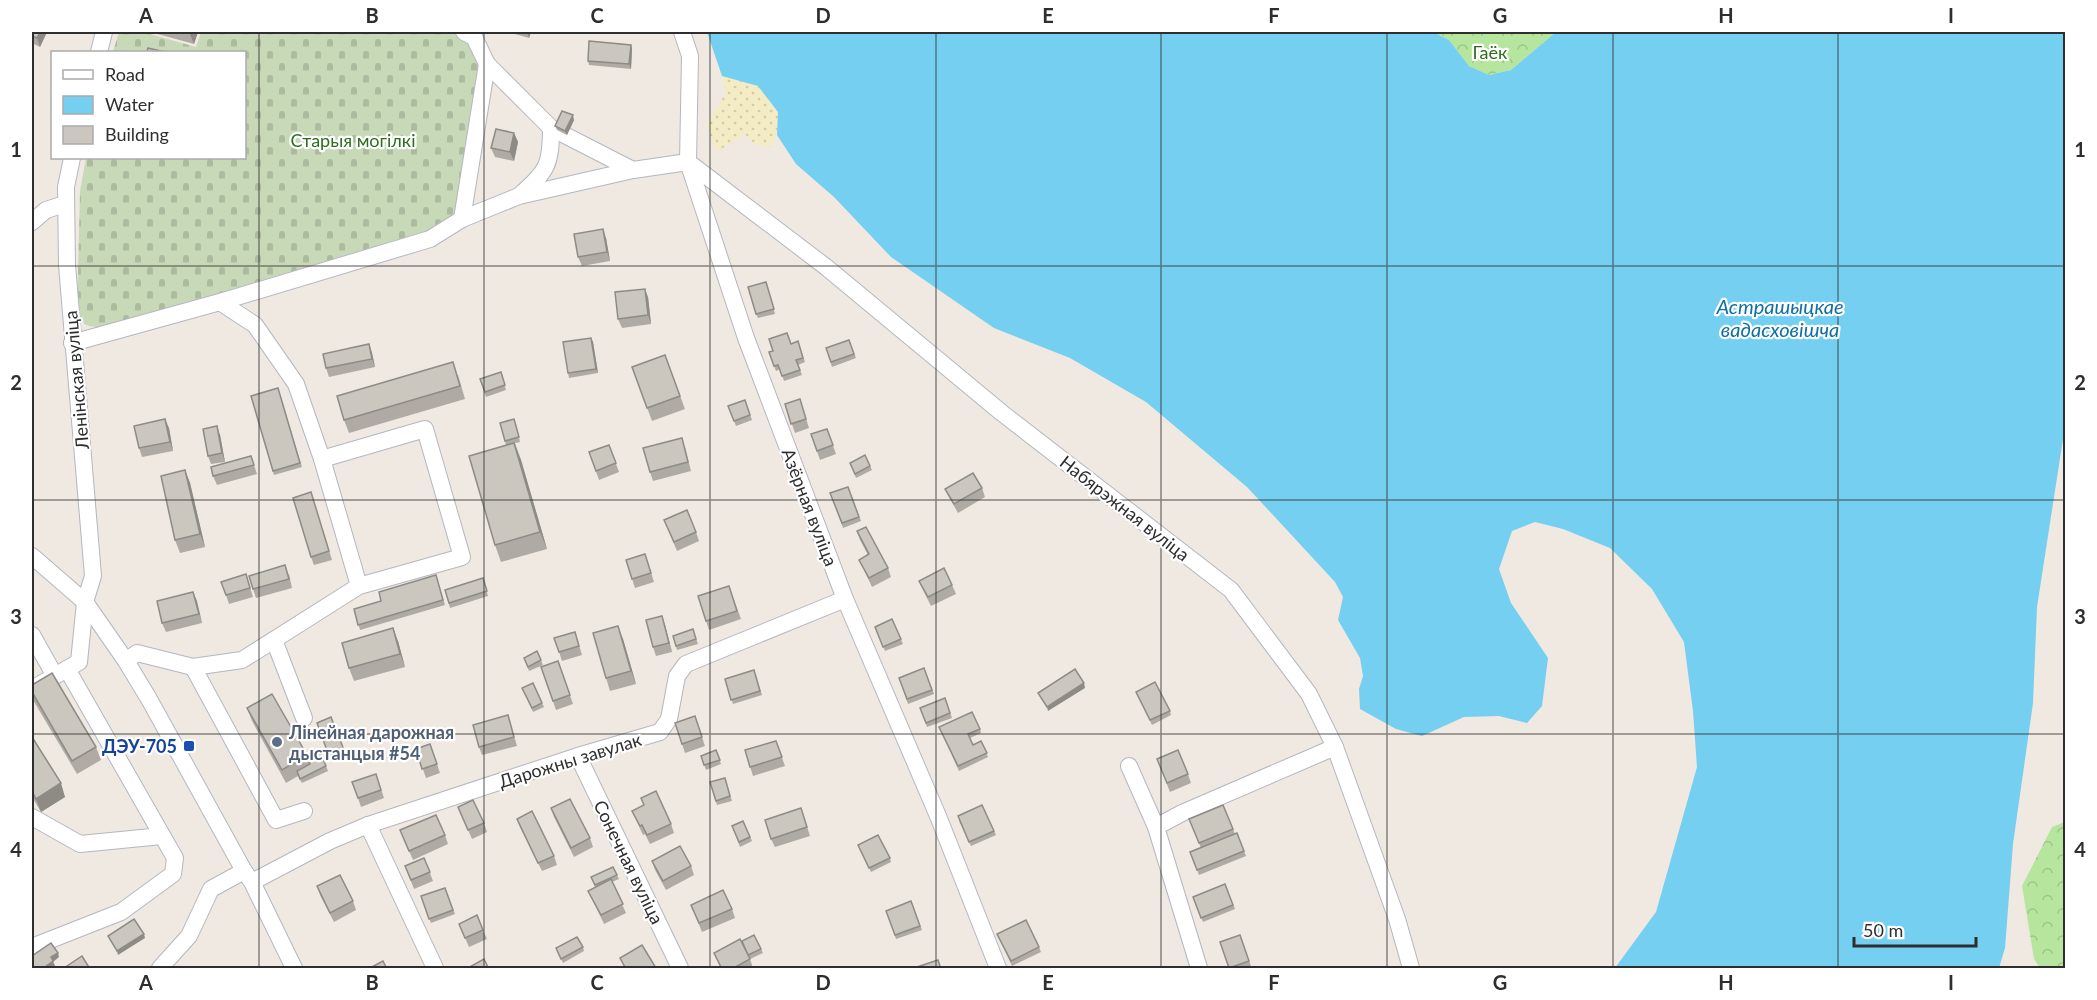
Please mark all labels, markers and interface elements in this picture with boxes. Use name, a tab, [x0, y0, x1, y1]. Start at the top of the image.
text: A	[138, 3, 153, 27]
text: B	[365, 3, 379, 27]
text: C	[590, 3, 604, 27]
text: D	[815, 3, 831, 27]
text: E	[1042, 3, 1054, 27]
text: F	[1268, 3, 1280, 27]
text: G	[1493, 3, 1507, 27]
text: H	[1718, 3, 1734, 27]
text: I	[1948, 3, 1954, 27]
park label: Гаёк	[1473, 41, 1508, 63]
legend	[51, 51, 246, 159]
text: Road	[105, 63, 145, 85]
text: Water	[105, 93, 154, 115]
text: Building	[105, 123, 169, 145]
park label: Старыя могілкі	[291, 129, 415, 151]
text: 1	[10, 137, 22, 161]
text: 1	[2074, 137, 2086, 161]
water label: Астрашыцкае вадасховішча	[1715, 294, 1844, 341]
street label: Ленінская вуліца	[59, 310, 93, 451]
text: 2	[10, 370, 22, 394]
text: 2	[2074, 370, 2086, 394]
street label: Азёрная вуліца	[777, 445, 843, 569]
street label: Набярэжная вуліца	[1056, 451, 1194, 565]
text: 3	[10, 604, 22, 628]
text: 3	[2074, 604, 2086, 628]
place label: Лінейная дарожная дыстанцыя #54	[288, 721, 454, 764]
street label: Дарожны завулак	[496, 728, 645, 792]
place label: ДЭУ-705	[102, 735, 177, 757]
marker: Лінейная дарожная дыстанцыя #54	[270, 735, 284, 749]
marker: ДЭУ-705	[182, 739, 196, 753]
street label: Сонечная вуліца	[589, 796, 669, 928]
text: 4	[10, 837, 22, 861]
text: 4	[2074, 837, 2086, 861]
scale bar	[1854, 910, 1976, 948]
text: 50 m	[1863, 919, 1903, 941]
text: A	[138, 970, 153, 994]
text: B	[365, 970, 379, 994]
text: C	[590, 970, 604, 994]
text: D	[815, 970, 831, 994]
text: E	[1042, 970, 1054, 994]
text: F	[1268, 970, 1280, 994]
text: G	[1493, 970, 1507, 994]
text: H	[1718, 970, 1734, 994]
text: I	[1948, 970, 1954, 994]

